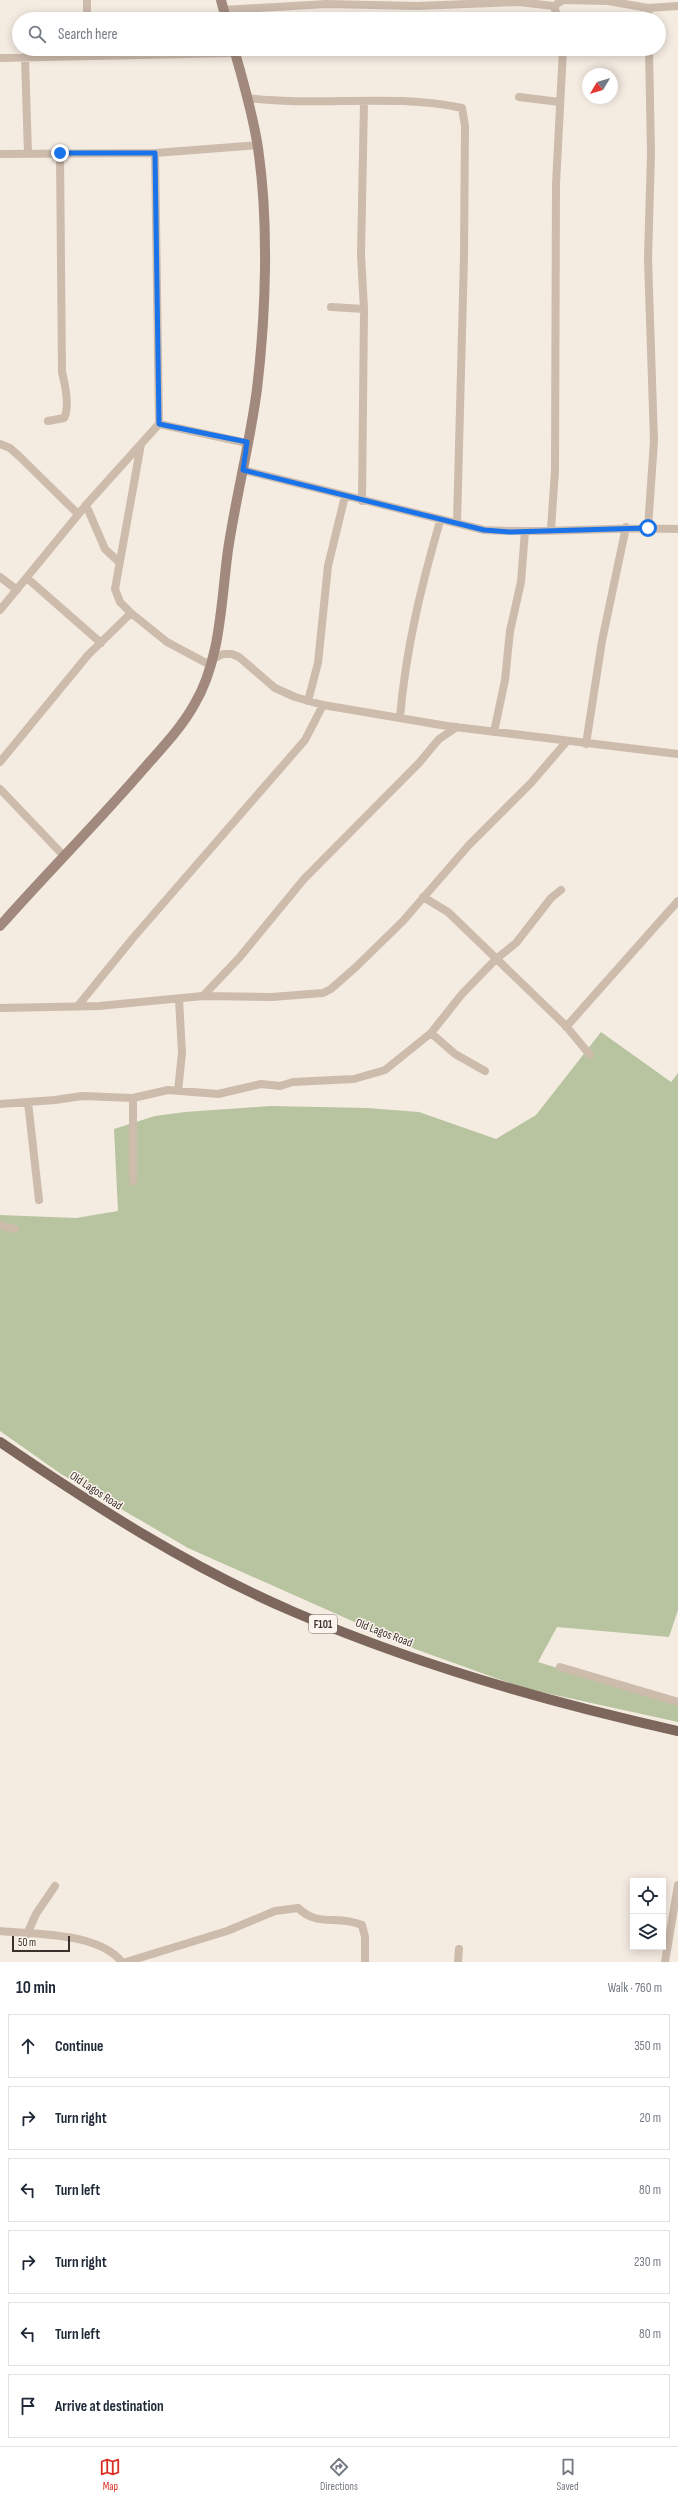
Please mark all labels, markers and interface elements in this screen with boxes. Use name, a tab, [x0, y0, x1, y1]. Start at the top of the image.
search box	[12, 12, 666, 56]
icon: search	[26, 23, 48, 45]
text: Search here	[58, 25, 118, 44]
north arrow	[582, 68, 618, 104]
route end	[51, 144, 69, 162]
route start	[639, 519, 657, 537]
street label: Old Lagos Road	[67, 1468, 125, 1514]
road number: F101	[309, 1615, 337, 1633]
street label: Old Lagos Road	[353, 1615, 415, 1651]
map controls	[630, 1878, 666, 1950]
button: locate	[630, 1878, 666, 1914]
button: layers	[630, 1914, 666, 1950]
scale bar	[12, 1934, 70, 1953]
text: 50 m	[18, 1936, 36, 1949]
text: 10 min	[16, 1978, 56, 1998]
text: Walk · 760 m	[608, 1980, 662, 1996]
icon: ahead	[17, 2035, 39, 2057]
text: Continue	[55, 2037, 104, 2056]
text: 350 m	[634, 2038, 661, 2054]
icon: right	[17, 2107, 39, 2129]
text: Turn right	[55, 2109, 107, 2128]
text: 20 m	[639, 2110, 661, 2126]
icon: left	[17, 2179, 39, 2201]
text: Turn left	[55, 2181, 100, 2200]
text: 80 m	[639, 2182, 661, 2198]
icon: right	[17, 2251, 39, 2273]
text: Turn right	[55, 2253, 107, 2272]
text: 230 m	[634, 2254, 661, 2270]
icon: left	[17, 2323, 39, 2345]
text: Turn left	[55, 2325, 100, 2344]
text: 80 m	[639, 2326, 661, 2342]
icon: arrive	[17, 2395, 39, 2417]
text: Arrive at destination	[55, 2397, 164, 2416]
tab: Map	[99, 2456, 121, 2493]
tab: Directions	[320, 2456, 358, 2493]
tab: Saved	[557, 2456, 579, 2493]

